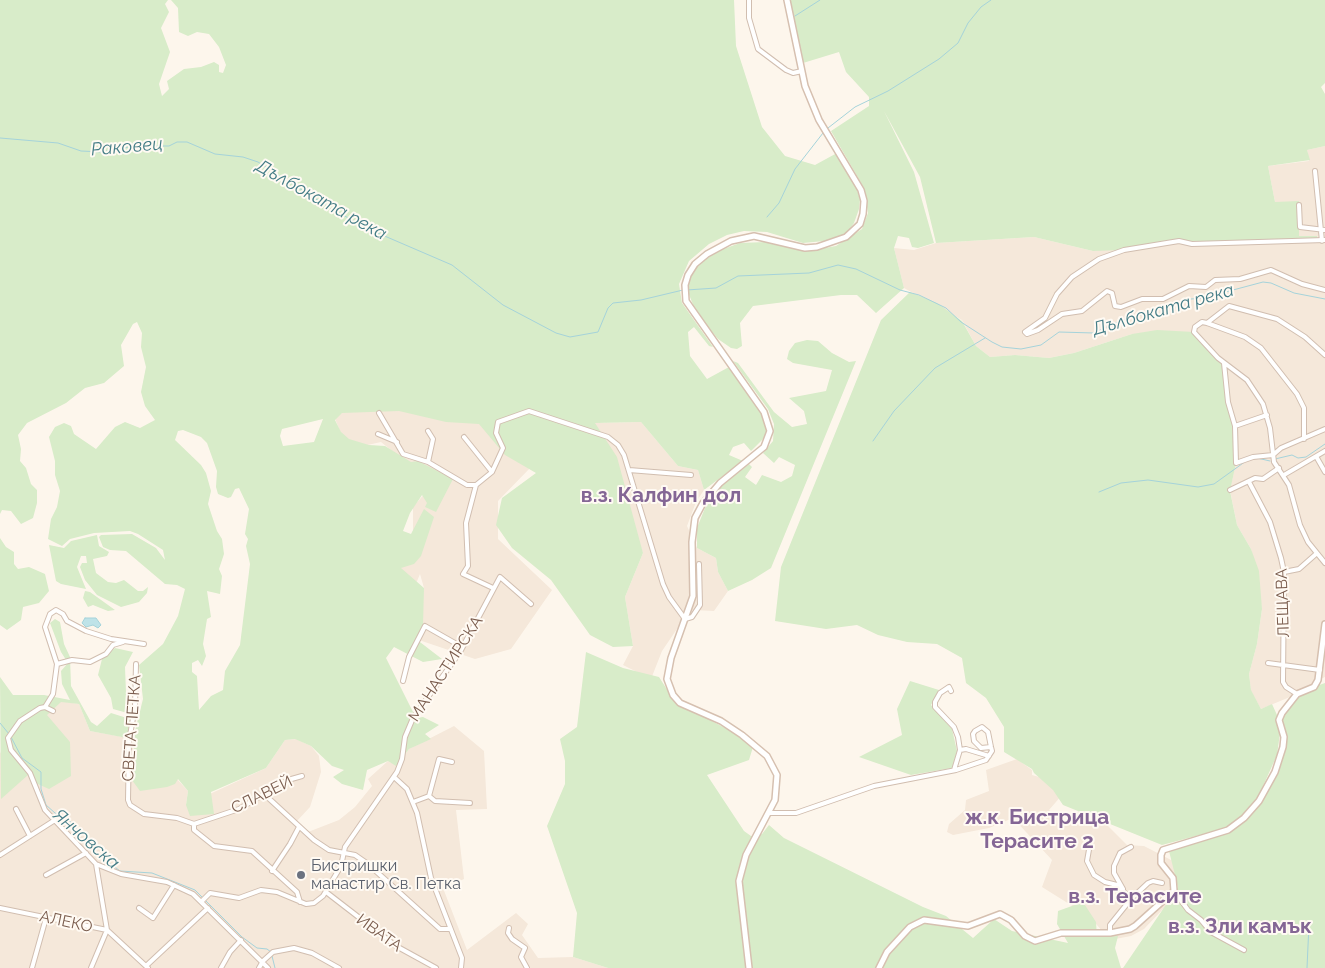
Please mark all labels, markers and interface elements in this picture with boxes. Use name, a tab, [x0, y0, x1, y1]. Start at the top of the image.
water label: Раковец	[90, 133, 164, 161]
water label: Дълбоката река	[252, 155, 390, 245]
water label: Дълбоката река	[1090, 279, 1236, 341]
district label: в.з. Калфин дол	[581, 483, 741, 509]
street label: ЛЕЩАВА	[1272, 568, 1294, 638]
street label: МАНАСТИРСКА	[405, 613, 487, 725]
street label: СВЕТА ПЕТКА	[119, 674, 145, 782]
street label: СЛАВЕЙ	[228, 772, 296, 818]
water label: Янчовска	[48, 804, 124, 874]
district label: ж.к. Бистрица Терасите 2	[965, 805, 1109, 855]
place label: Бистришки манастир Св. Петка	[311, 856, 461, 894]
marker: Бистришки манастир Св. Петка	[295, 869, 307, 881]
district label: в.з. Терасите	[1068, 884, 1202, 910]
street label: АЛЕКО	[38, 907, 94, 937]
street label: ИВАТА	[352, 910, 406, 956]
district label: в.з. Зли камък	[1168, 914, 1312, 940]

